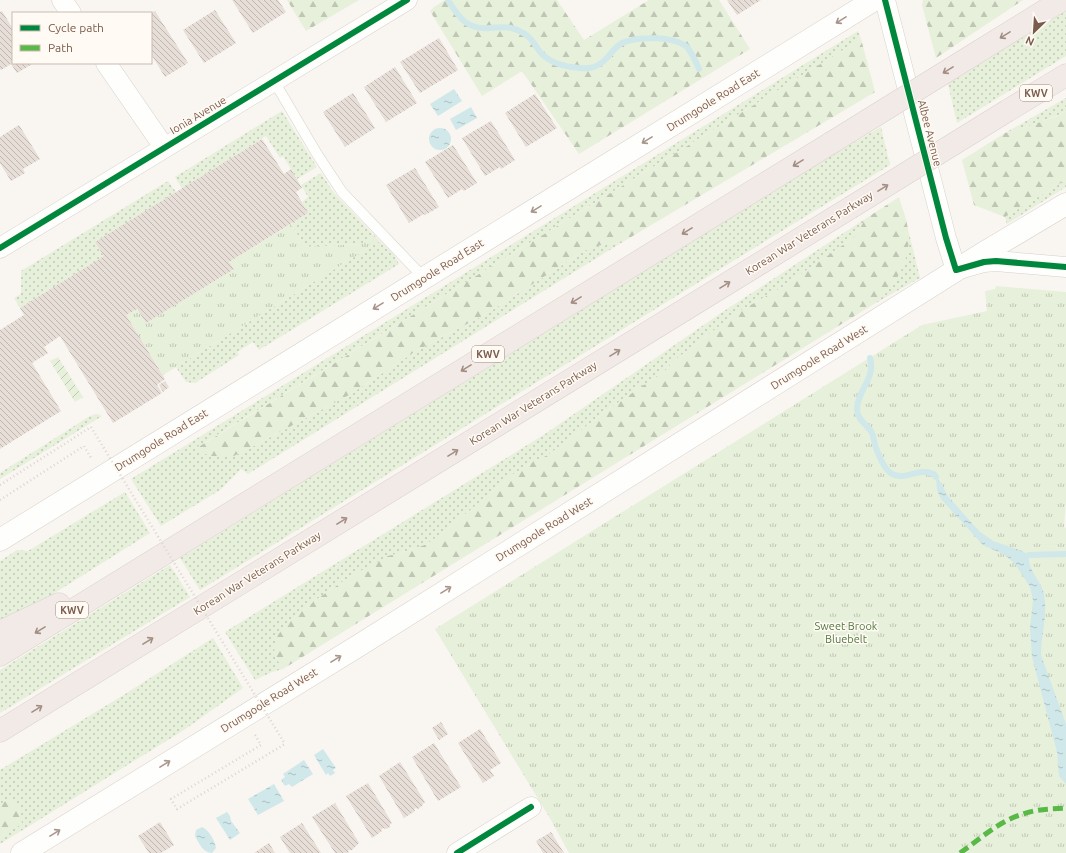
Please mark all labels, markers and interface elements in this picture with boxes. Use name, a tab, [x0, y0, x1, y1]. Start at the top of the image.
legend	[12, 12, 152, 64]
north arrow	[1014, 12, 1054, 52]
one-way arrow	[835, 17, 847, 25]
text: Cycle path	[48, 21, 104, 34]
one-way arrow	[999, 32, 1011, 40]
text: N	[1024, 34, 1036, 48]
text: Path	[48, 41, 73, 54]
street label: Drumgoole Road East	[664, 66, 762, 133]
one-way arrow	[942, 67, 954, 75]
road number: KWV	[1020, 85, 1052, 101]
street label: Ionia Avenue	[168, 94, 228, 136]
street label: Albee Avenue	[916, 98, 944, 168]
one-way arrow	[641, 137, 653, 145]
one-way arrow	[792, 160, 804, 168]
one-way arrow	[877, 183, 889, 191]
street label: Korean War Veterans Parkway	[743, 188, 875, 277]
one-way arrow	[531, 204, 542, 213]
one-way arrow	[681, 228, 693, 236]
street label: Drumgoole Road East	[388, 236, 486, 303]
one-way arrow	[719, 281, 730, 289]
one-way arrow	[571, 295, 582, 304]
one-way arrow	[372, 303, 384, 311]
street label: Drumgoole Road West	[769, 322, 870, 392]
road number: KWV	[472, 346, 504, 362]
one-way arrow	[609, 349, 621, 357]
street label: Korean War Veterans Parkway	[467, 358, 599, 447]
one-way arrow	[460, 364, 472, 372]
street label: Drumgoole Road East	[112, 406, 210, 473]
one-way arrow	[447, 449, 458, 457]
street label: Drumgoole Road West	[494, 494, 595, 564]
one-way arrow	[336, 517, 347, 525]
street label: Korean War Veterans Parkway	[191, 528, 323, 617]
one-way arrow	[440, 586, 452, 594]
road number: KWV	[56, 602, 88, 618]
park label: Sweet Brook Bluebelt	[815, 620, 878, 645]
one-way arrow	[34, 627, 46, 635]
one-way arrow	[142, 636, 154, 644]
one-way arrow	[330, 655, 342, 663]
street label: Drumgoole Road West	[219, 665, 320, 735]
one-way arrow	[31, 704, 43, 712]
one-way arrow	[159, 760, 171, 768]
one-way arrow	[49, 828, 61, 836]

